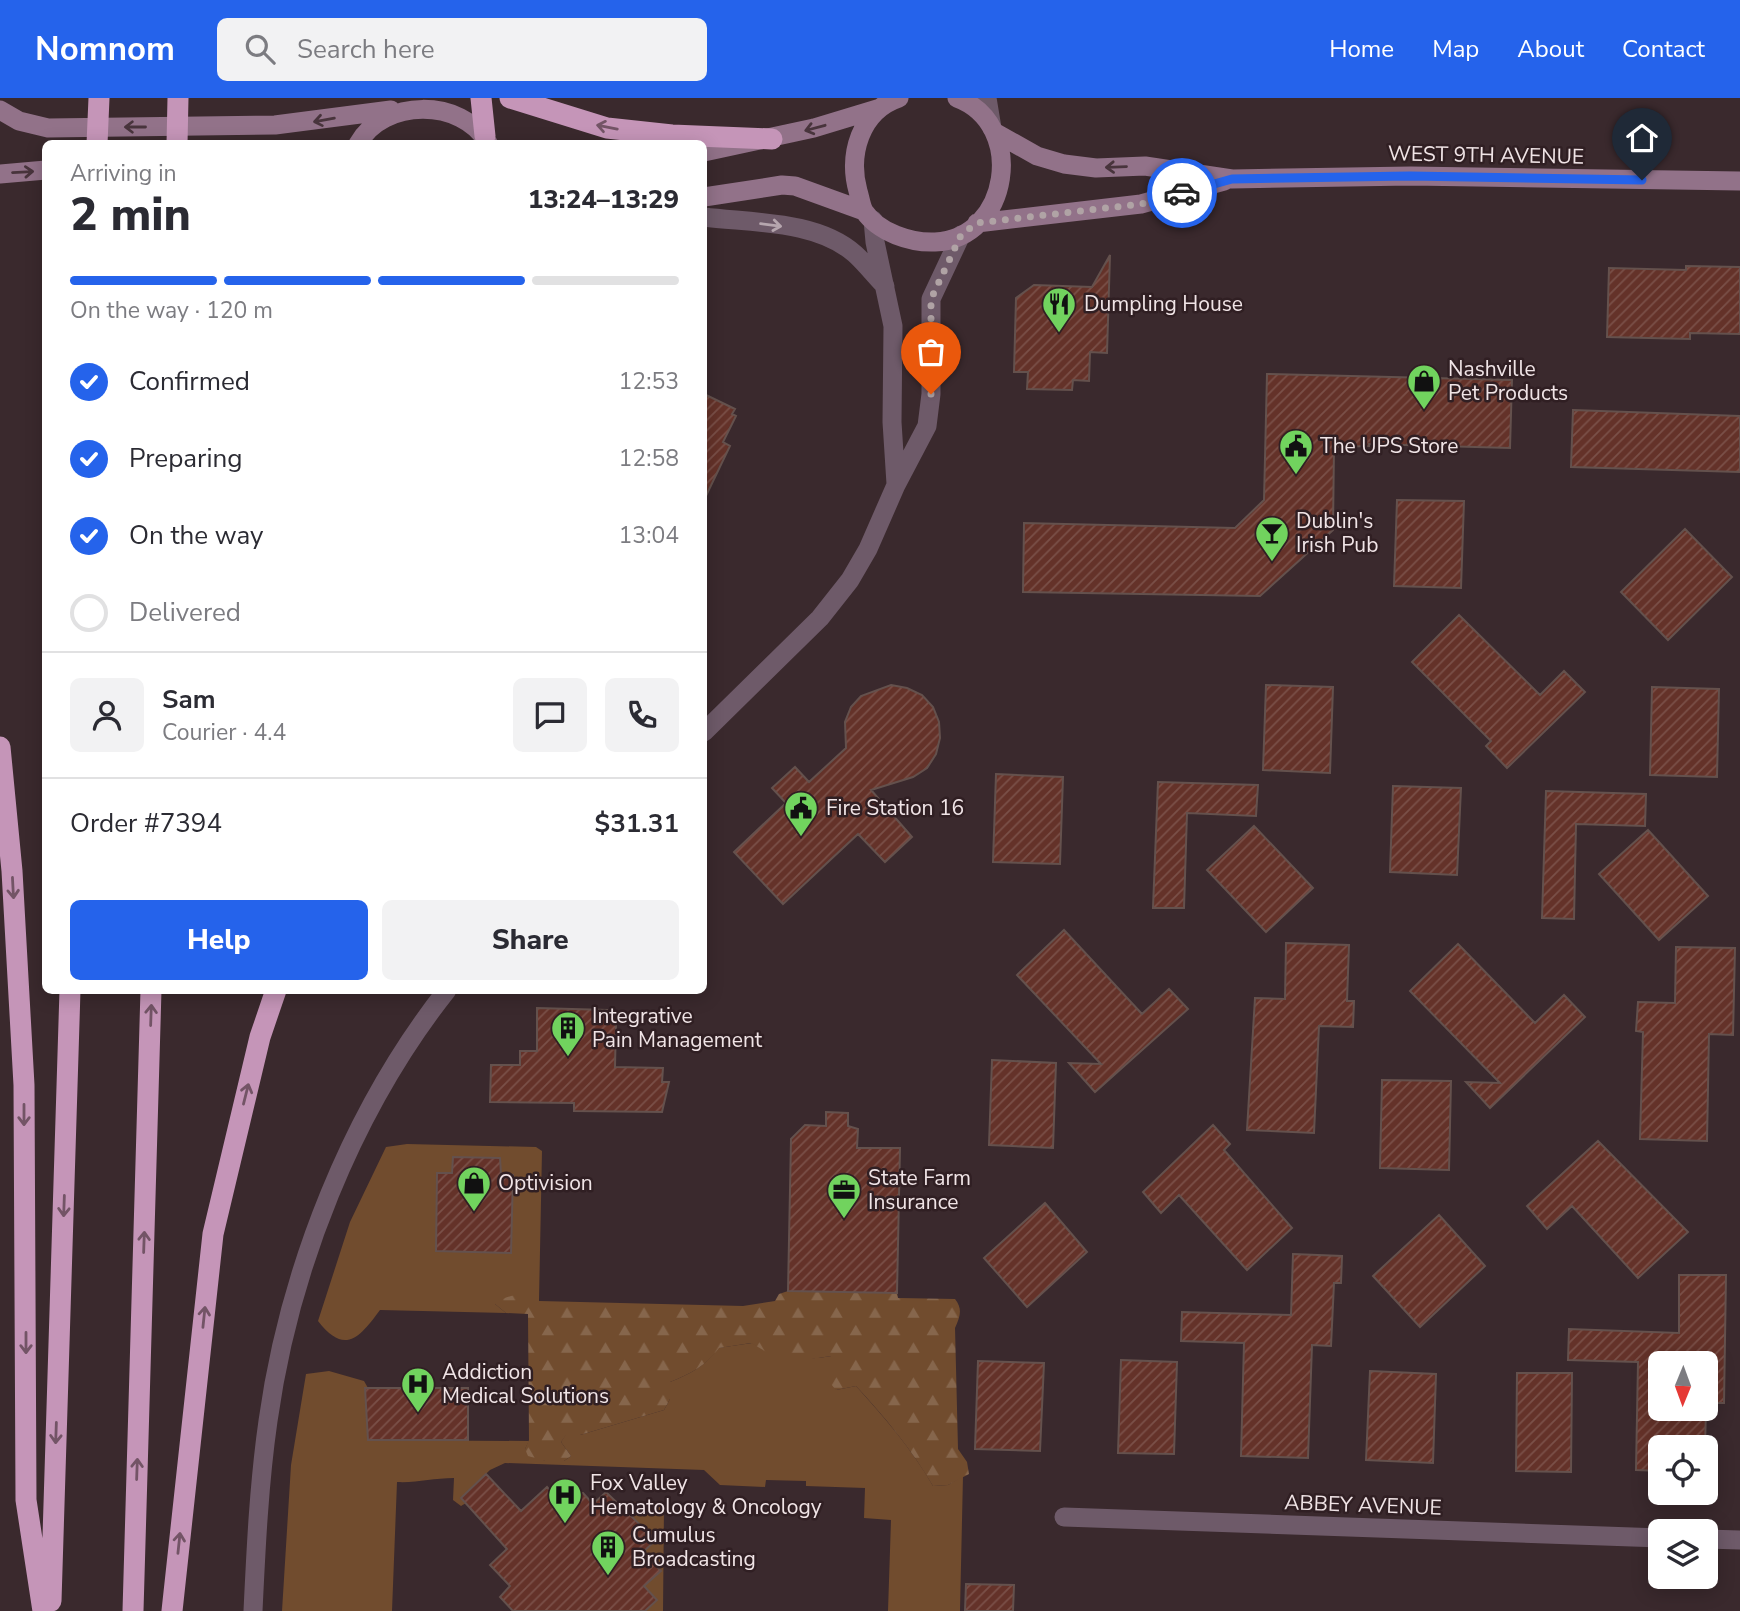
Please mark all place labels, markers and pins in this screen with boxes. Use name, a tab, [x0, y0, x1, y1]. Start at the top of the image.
pin	[1612, 108, 1672, 180]
restaurant icon: Dumpling House	[1040, 285, 1078, 334]
place label: Dumpling House	[1084, 290, 1243, 318]
pin	[901, 322, 961, 394]
place label: Nashville Pet Products	[1448, 355, 1568, 407]
shop icon: Nashville Pet Products	[1405, 362, 1443, 411]
public building icon: The UPS Store	[1277, 427, 1315, 476]
place label: The UPS Store	[1320, 432, 1458, 460]
place label: Dublin's Irish Pub	[1296, 507, 1378, 559]
bar icon: Dublin's Irish Pub	[1253, 514, 1291, 563]
public building icon: Fire Station 16	[782, 789, 820, 838]
place label: Fire Station 16	[826, 794, 964, 822]
place label: Integrative Pain Management	[592, 1002, 763, 1054]
building icon: Integrative Pain Management	[549, 1009, 587, 1058]
shop icon: Optivision	[455, 1164, 493, 1213]
place label: State Farm Insurance	[868, 1164, 971, 1216]
place label: Optivision	[498, 1169, 593, 1197]
office icon: State Farm Insurance	[825, 1171, 863, 1220]
place label: Addiction Medical Solutions	[442, 1358, 609, 1410]
hospital icon: Addiction Medical Solutions	[399, 1365, 437, 1414]
place label: Fox Valley Hematology & Oncology	[590, 1469, 822, 1521]
hospital icon: Fox Valley Hematology & Oncology	[546, 1476, 584, 1525]
place label: Cumulus Broadcasting	[632, 1521, 756, 1573]
building icon: Cumulus Broadcasting	[589, 1528, 627, 1577]

